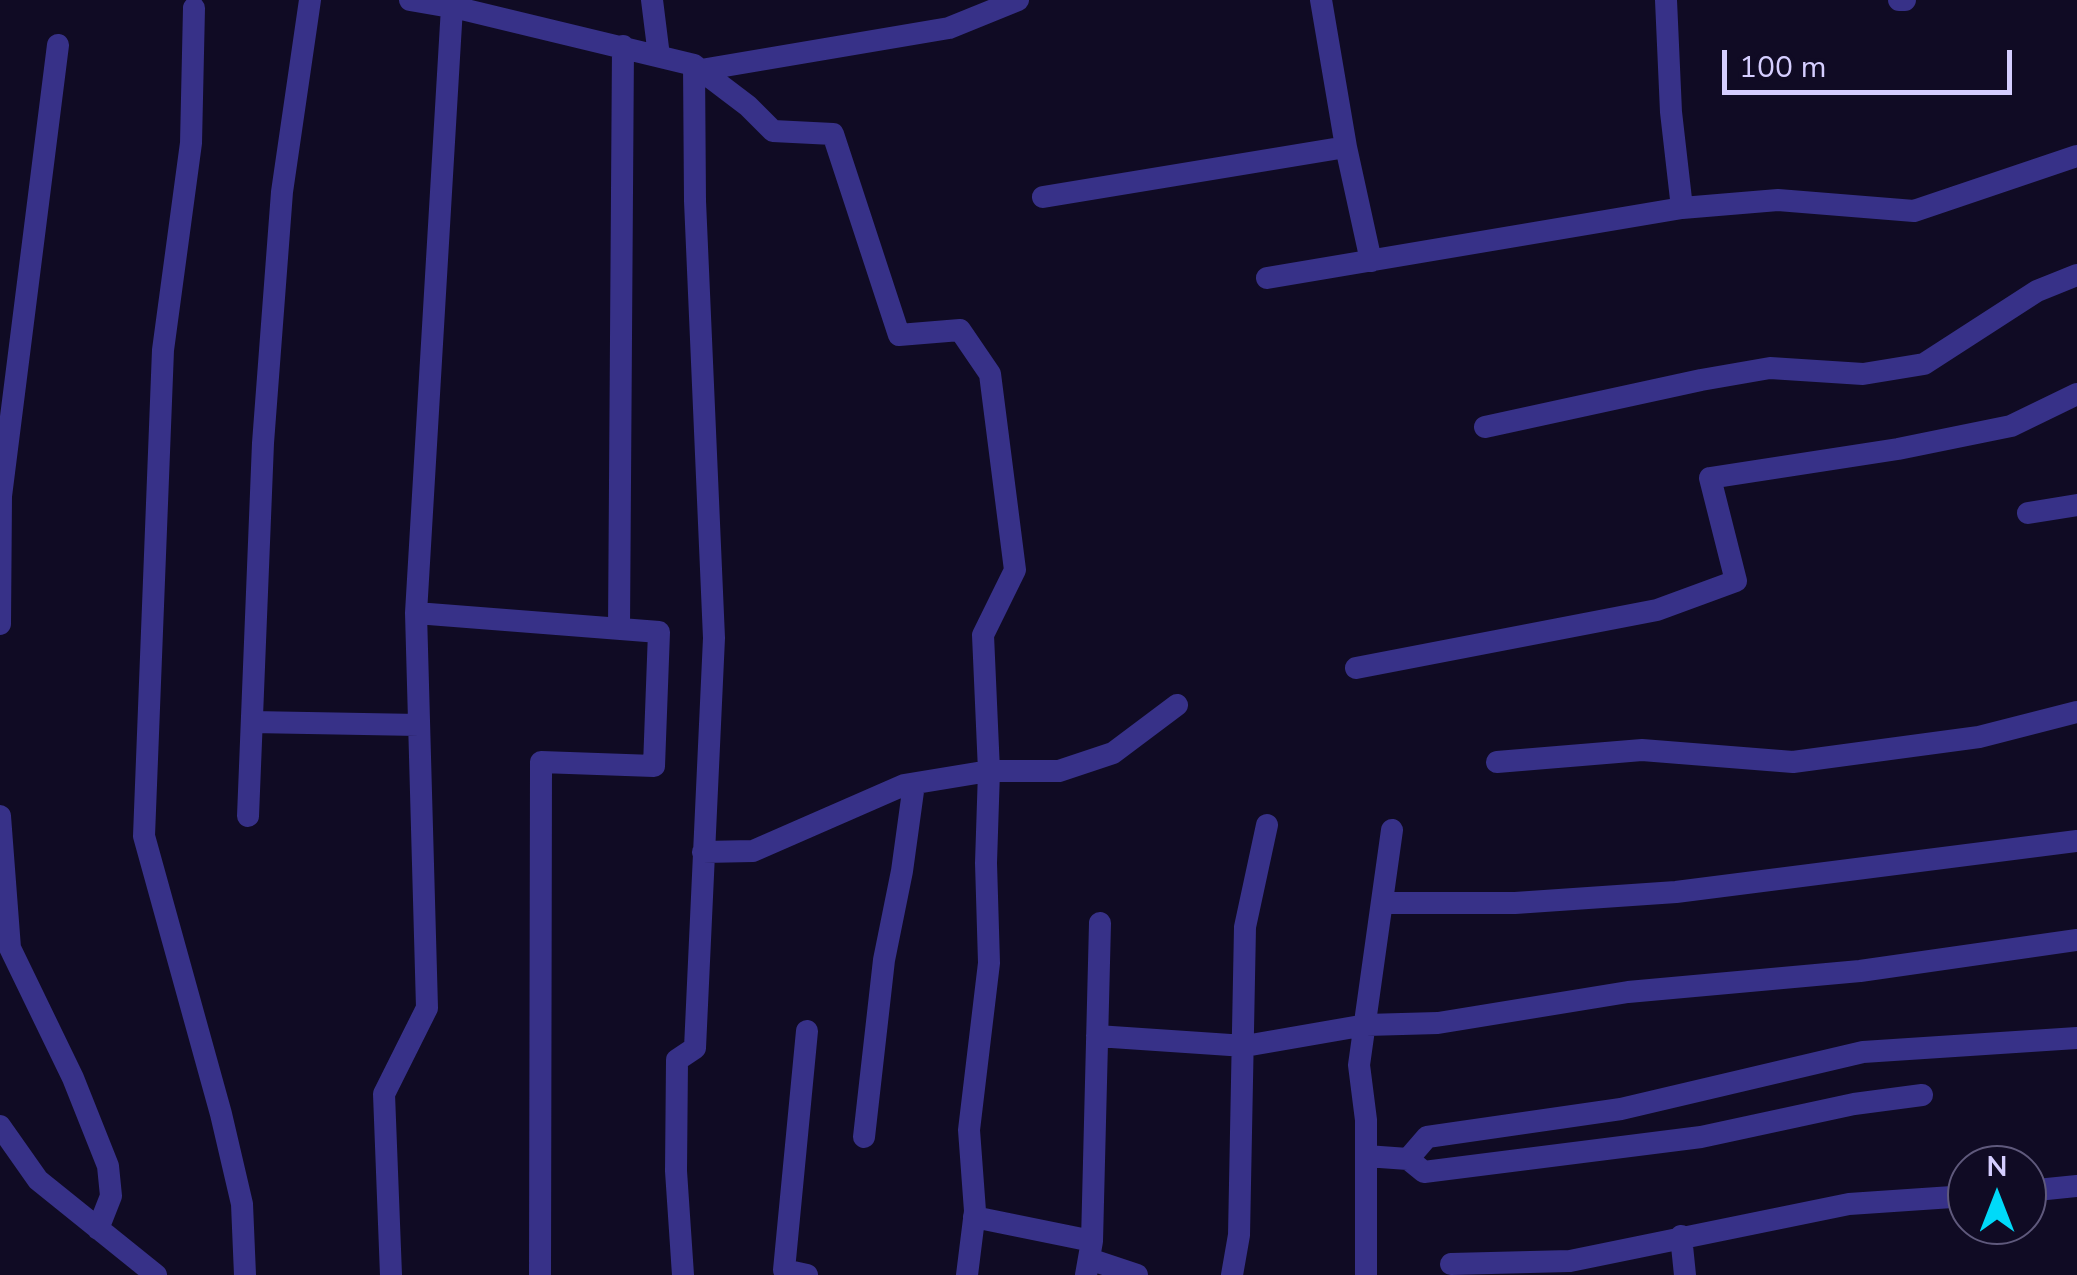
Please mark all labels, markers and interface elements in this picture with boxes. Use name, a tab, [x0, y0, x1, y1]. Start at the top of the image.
scale bar	[1727, 30, 2017, 92]
text: 100 m	[1739, 47, 1826, 88]
north arrow	[1947, 1145, 2047, 1245]
text: N	[1987, 1148, 2007, 1186]

